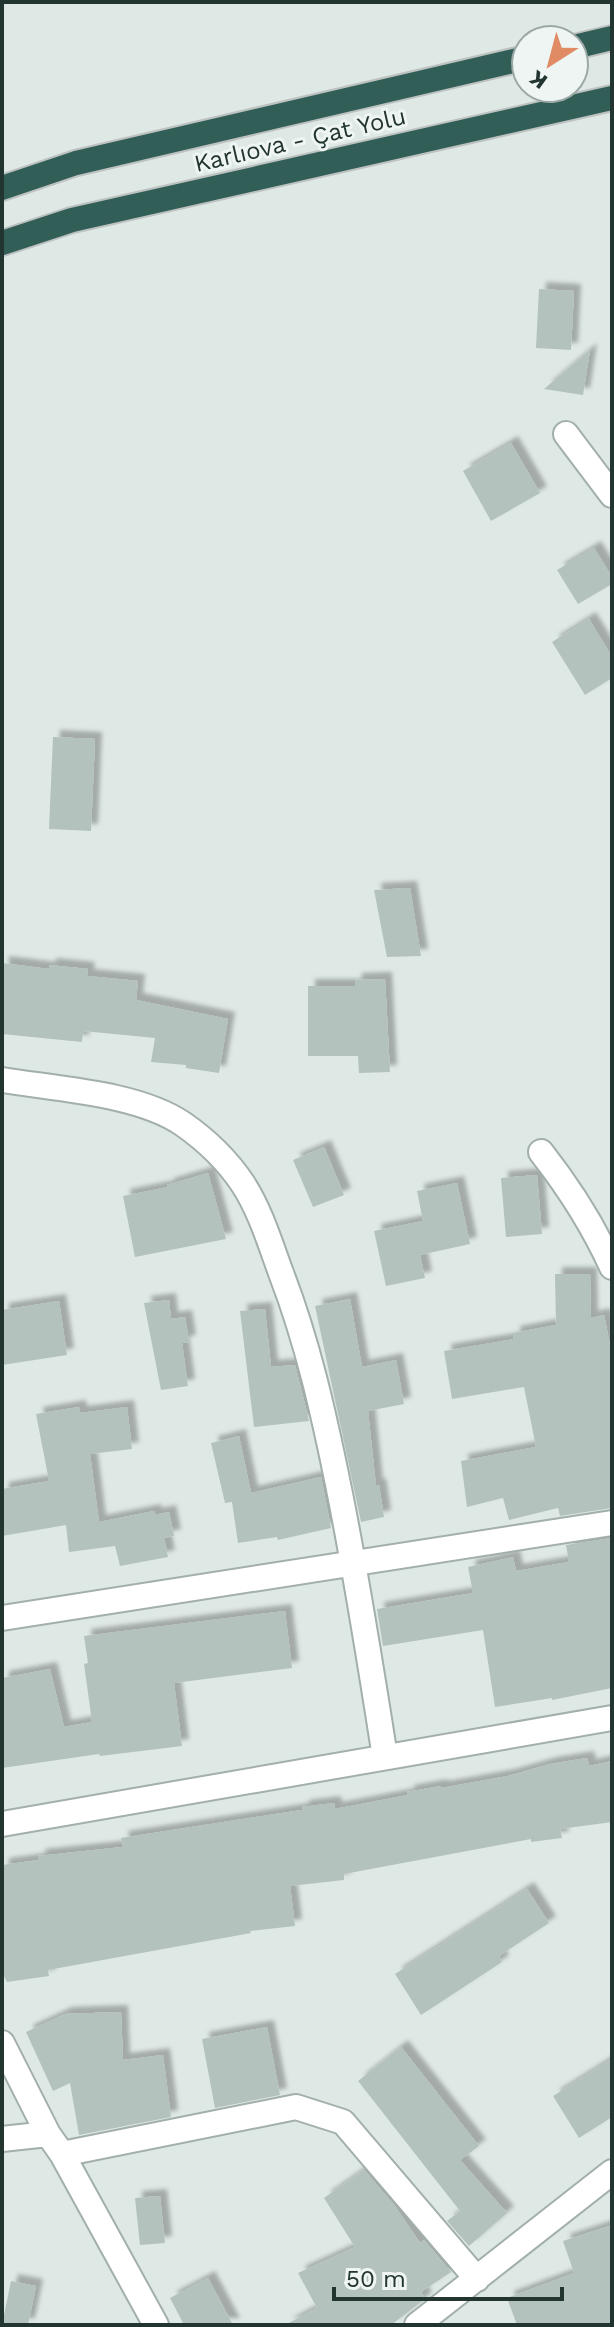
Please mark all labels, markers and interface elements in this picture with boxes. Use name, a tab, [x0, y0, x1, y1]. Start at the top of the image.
north arrow	[510, 24, 590, 104]
text: K	[524, 65, 552, 94]
street label: Karlıova - Çat Yolu	[192, 102, 408, 178]
scale bar	[334, 2251, 562, 2301]
text: 50 m	[346, 2265, 406, 2293]

